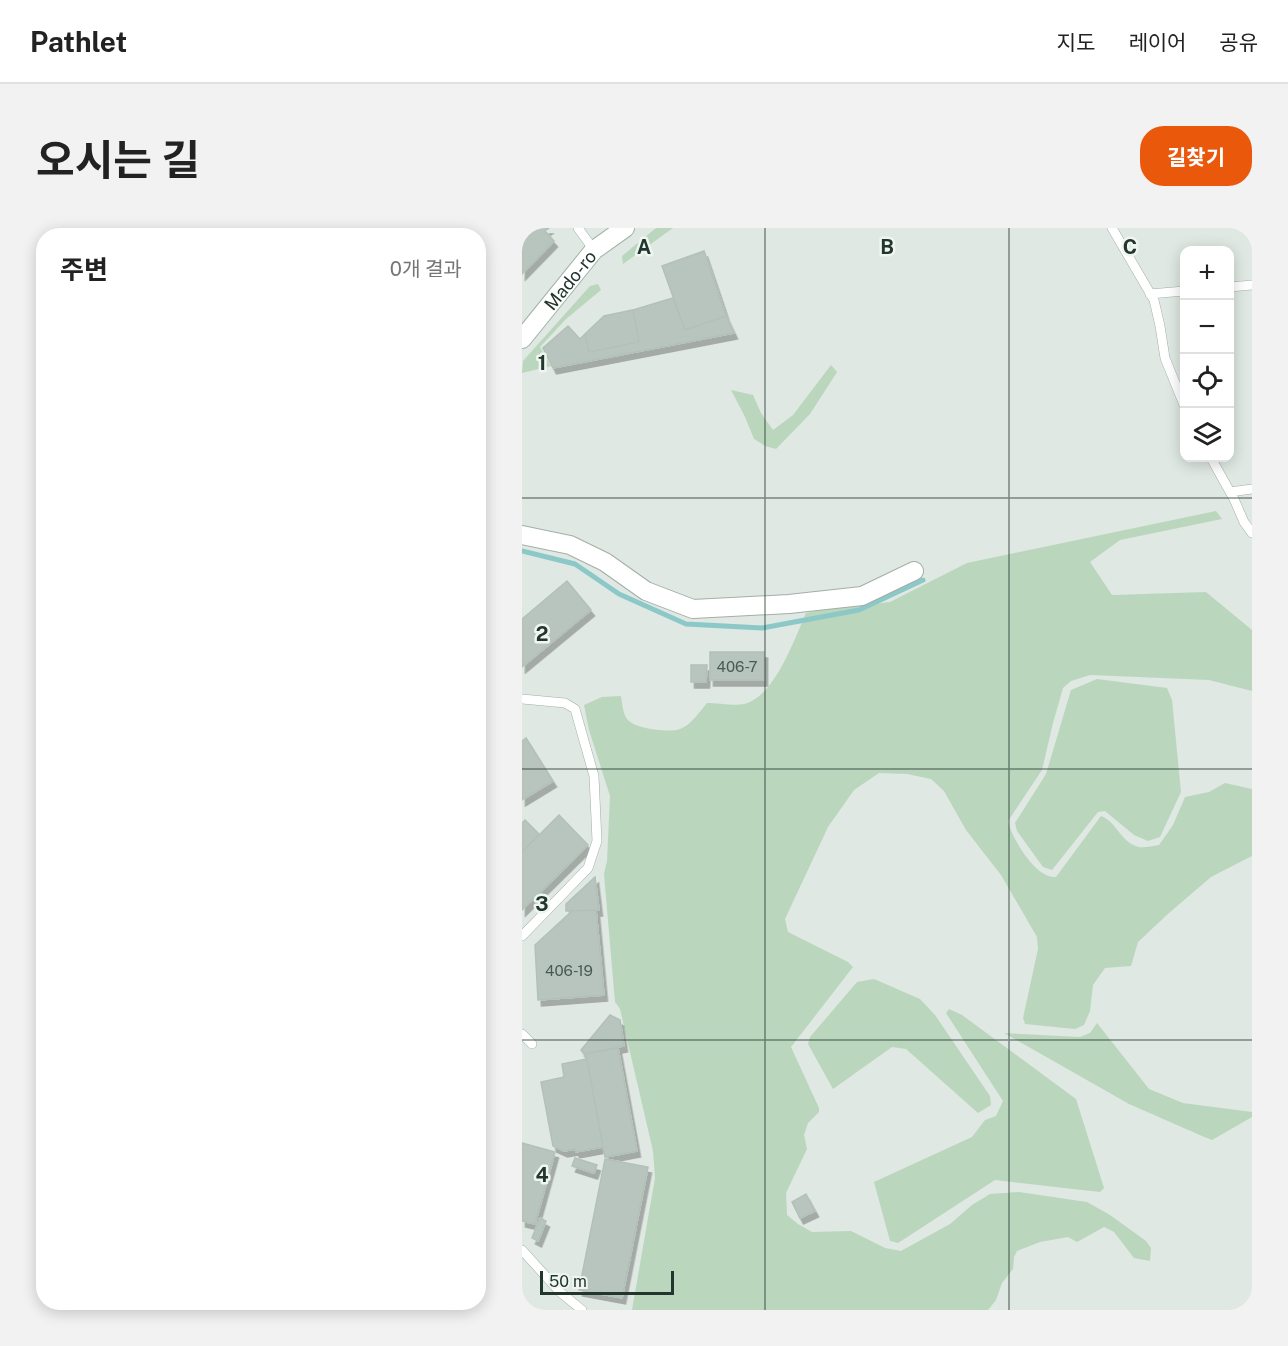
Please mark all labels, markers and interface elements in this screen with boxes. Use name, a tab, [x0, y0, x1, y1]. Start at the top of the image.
text: Pathlet	[30, 25, 127, 58]
text: 지도	[1057, 30, 1095, 55]
text: 레이어	[1128, 30, 1186, 55]
text: 공유	[1219, 30, 1258, 55]
button: 길찾기	[1140, 126, 1252, 186]
text: 오시는 길	[36, 135, 200, 184]
text: A	[637, 235, 651, 259]
text: B	[880, 235, 894, 259]
text: C	[1123, 235, 1137, 259]
street label: Mado-ro	[539, 246, 600, 314]
map controls	[1180, 246, 1234, 462]
button: +	[1180, 246, 1234, 300]
text: 주변	[60, 254, 108, 285]
text: 0개 결과	[390, 257, 462, 281]
button: −	[1180, 300, 1234, 354]
text: 1	[538, 351, 546, 375]
button: locate	[1180, 354, 1234, 408]
button: layers	[1180, 408, 1234, 462]
text: 2	[536, 622, 548, 646]
house number: 406-7	[717, 658, 757, 675]
text: 3	[535, 892, 549, 916]
house number: 406-19	[545, 962, 593, 979]
text: 4	[535, 1163, 549, 1187]
scale bar	[540, 1268, 674, 1296]
text: 50 m	[549, 1272, 587, 1291]

